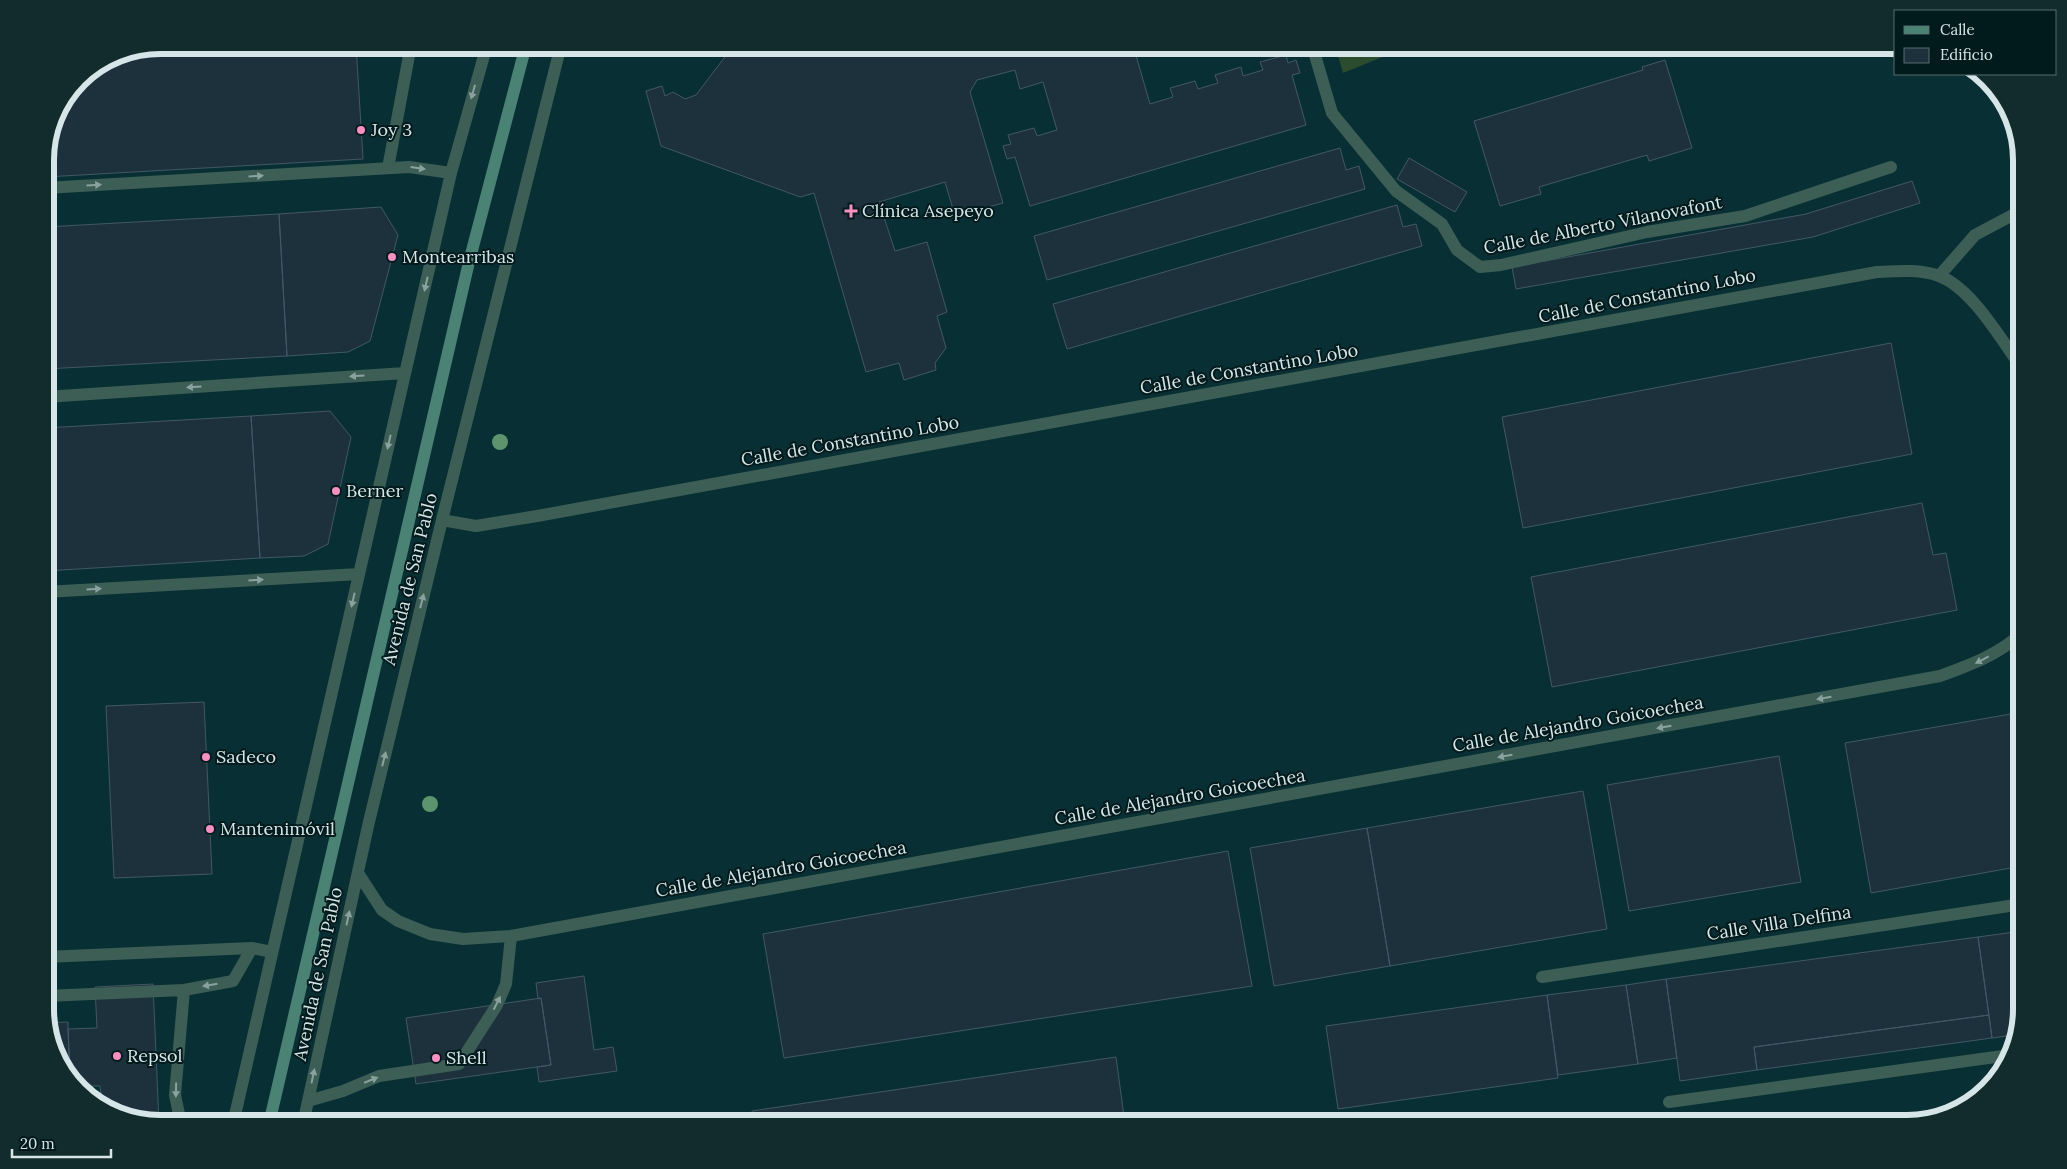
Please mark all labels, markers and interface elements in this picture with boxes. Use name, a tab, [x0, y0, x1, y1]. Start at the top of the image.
legend	[1894, 10, 2057, 75]
text: Calle	[1940, 20, 1975, 39]
text: Edificio	[1940, 45, 1993, 64]
one-way arrow	[469, 85, 477, 100]
place label: Joy 3	[370, 118, 412, 141]
marker: Joy 3	[355, 124, 367, 136]
one-way arrow	[411, 164, 427, 172]
one-way arrow	[248, 171, 264, 179]
one-way arrow	[86, 181, 102, 189]
street label: Calle de Alberto Vilanovafont	[1482, 190, 1724, 259]
place label: Clínica Asepeyo	[862, 199, 994, 222]
marker: Clínica Asepeyo	[844, 204, 858, 218]
place label: Montearribas	[402, 245, 514, 268]
marker: Montearribas	[386, 251, 398, 263]
street label: Calle de Constantino Lobo	[1536, 263, 1758, 328]
one-way arrow	[422, 276, 430, 291]
street label: Calle de Constantino Lobo	[1138, 338, 1360, 399]
one-way arrow	[348, 373, 364, 381]
one-way arrow	[186, 383, 202, 391]
street label: Calle de Constantino Lobo	[739, 410, 961, 471]
one-way arrow	[385, 434, 393, 449]
place label: Berner	[346, 479, 403, 502]
marker: Berner	[330, 485, 342, 497]
street label: Avenida de San Pablo	[377, 490, 442, 668]
one-way arrow	[248, 575, 264, 583]
one-way arrow	[86, 584, 102, 592]
one-way arrow	[349, 593, 357, 608]
one-way arrow	[418, 594, 426, 609]
one-way arrow	[1974, 656, 1989, 664]
street label: Calle de Alejandro Goicoechea	[1451, 690, 1705, 757]
one-way arrow	[1816, 694, 1832, 702]
one-way arrow	[1656, 723, 1672, 731]
place label: Sadeco	[216, 745, 276, 768]
marker: Sadeco	[200, 751, 212, 763]
one-way arrow	[380, 752, 388, 767]
one-way arrow	[1496, 752, 1512, 760]
street label: Calle de Alejandro Goicoechea	[1053, 763, 1307, 830]
place label: Mantenimóvil	[220, 817, 335, 840]
marker: Mantenimóvil	[204, 823, 216, 835]
street label: Calle de Alejandro Goicoechea	[654, 835, 908, 902]
street label: Avenida de San Pablo	[288, 885, 347, 1064]
street label: Calle Villa Delfina	[1705, 900, 1853, 945]
one-way arrow	[344, 910, 352, 925]
one-way arrow	[202, 982, 218, 990]
one-way arrow	[493, 995, 501, 1010]
place label: Repsol	[127, 1044, 183, 1067]
place label: Shell	[446, 1046, 487, 1069]
marker: Repsol	[111, 1050, 123, 1062]
marker: Shell	[430, 1052, 442, 1064]
one-way arrow	[310, 1068, 318, 1084]
one-way arrow	[364, 1076, 379, 1084]
one-way arrow	[172, 1083, 180, 1099]
scale bar	[12, 1126, 111, 1158]
text: 20 m	[20, 1134, 55, 1153]

